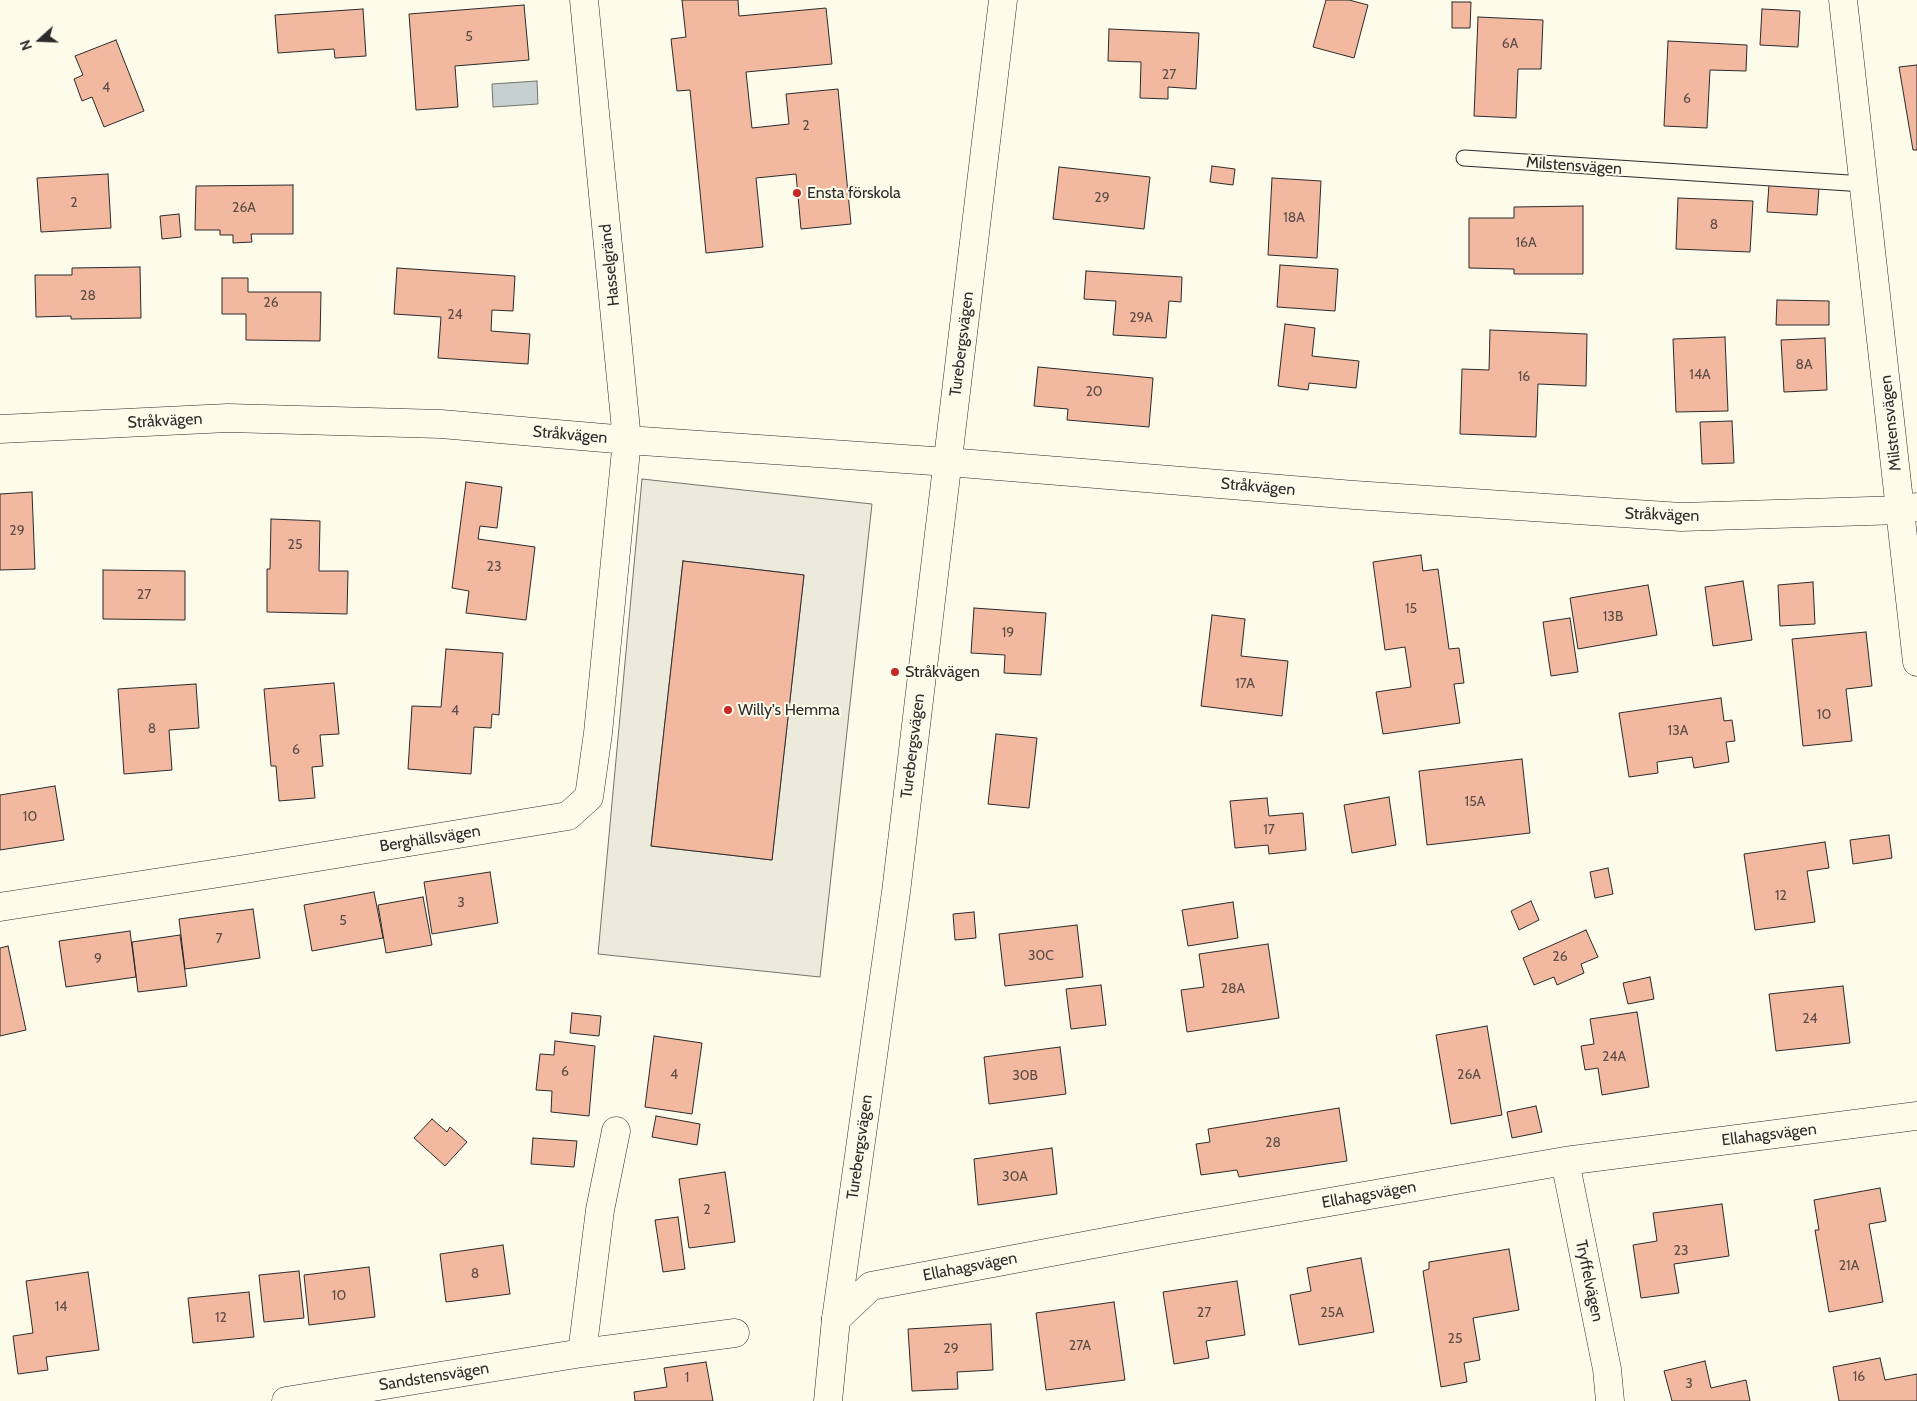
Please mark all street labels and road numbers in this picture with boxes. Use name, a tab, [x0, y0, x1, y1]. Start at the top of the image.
street label: Milstensvägen	[1525, 153, 1623, 179]
street label: Hasselgränd	[596, 223, 624, 307]
street label: Turebergsvägen	[946, 290, 978, 398]
street label: Milstensvägen	[1876, 374, 1906, 472]
street label: Stråkvägen	[127, 409, 203, 433]
street label: Stråkvägen	[532, 422, 608, 448]
street label: Stråkvägen	[1220, 474, 1296, 500]
street label: Stråkvägen	[1624, 504, 1700, 526]
street label: Turebergsvägen	[897, 692, 929, 800]
street label: Berghällsvägen	[378, 822, 482, 856]
street label: Turebergsvägen	[843, 1093, 877, 1201]
street label: Ellahagsvägen	[1720, 1120, 1818, 1150]
street label: Ellahagsvägen	[1320, 1177, 1418, 1213]
street label: Tryffelvägen	[1571, 1238, 1607, 1324]
street label: Ellahagsvägen	[921, 1248, 1019, 1286]
street label: Sandstensvägen	[378, 1359, 490, 1395]

